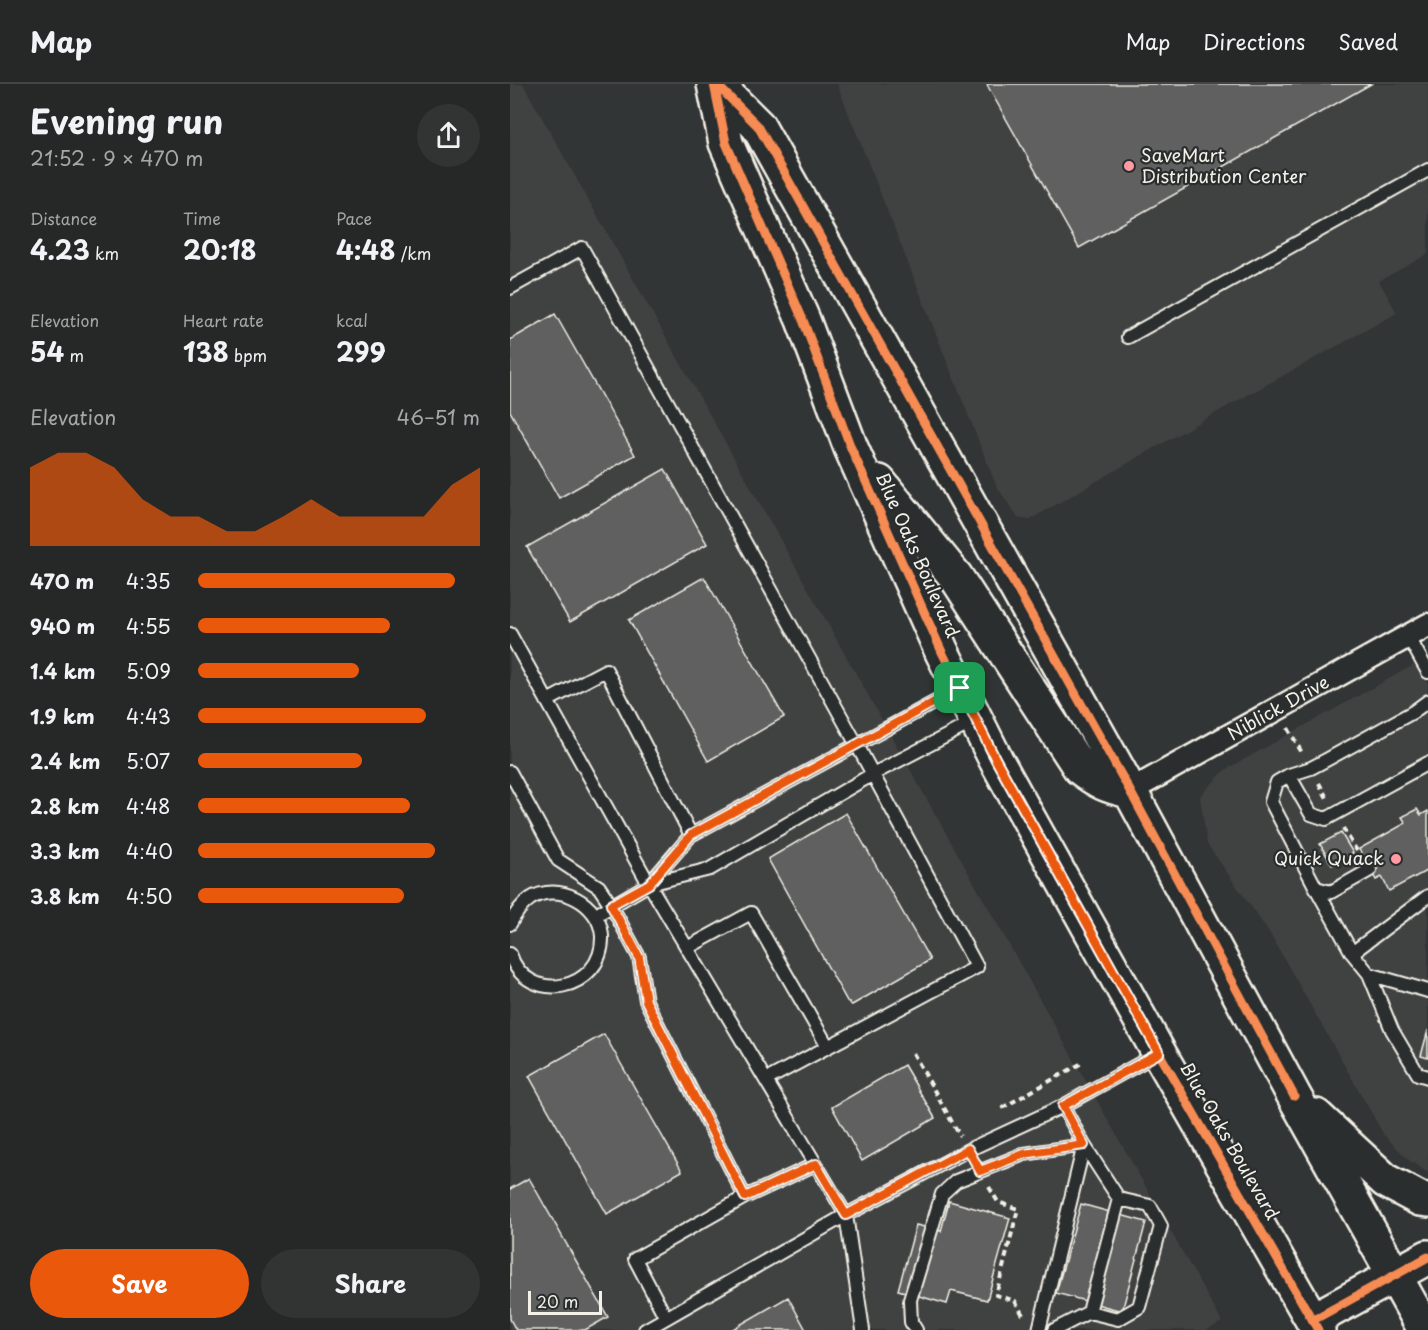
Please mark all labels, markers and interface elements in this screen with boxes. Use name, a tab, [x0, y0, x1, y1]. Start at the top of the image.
text: Map	[30, 20, 92, 63]
text: Map	[1125, 25, 1170, 57]
text: Directions	[1203, 25, 1305, 57]
text: Saved	[1338, 25, 1398, 57]
text: Evening run	[30, 95, 223, 145]
button: share	[417, 104, 480, 167]
place label: SaveMart Distribution Center	[1141, 141, 1307, 189]
text: 21:52 · 9 × 470 m	[30, 143, 203, 173]
marker: SaveMart Distribution Center	[1122, 159, 1136, 173]
text: Distance	[30, 206, 97, 230]
text: Time	[183, 206, 221, 230]
text: Pace	[336, 206, 372, 230]
text: 4.23	[30, 230, 90, 269]
text: 20:18	[183, 230, 257, 269]
text: 4:48	[336, 230, 396, 269]
text: km	[90, 241, 119, 265]
text: /km	[396, 241, 431, 265]
text: Elevation	[30, 308, 99, 332]
text: Heart rate	[183, 308, 264, 332]
text: kcal	[336, 308, 368, 332]
text: 54	[30, 332, 64, 371]
text: 138	[183, 332, 229, 371]
text: 299	[336, 332, 386, 371]
text: m	[64, 343, 84, 367]
text: bpm	[229, 343, 267, 367]
text: Elevation	[30, 402, 116, 432]
text: 46–51 m	[397, 402, 480, 432]
street label: Blue Oaks Boulevard	[870, 467, 967, 642]
text: 470 m	[30, 566, 94, 596]
text: 4:35	[126, 566, 171, 596]
text: 940 m	[30, 611, 95, 641]
text: 4:55	[126, 611, 171, 641]
text: 1.4 km	[30, 656, 96, 686]
text: 5:09	[126, 656, 171, 686]
pin	[934, 662, 985, 713]
street label: Niblick Drive	[1222, 668, 1334, 746]
icon: arrive	[943, 671, 976, 704]
text: 1.9 km	[30, 701, 95, 731]
text: 4:43	[126, 701, 171, 731]
text: 2.4 km	[30, 746, 100, 776]
text: 5:07	[126, 746, 170, 776]
text: 2.8 km	[30, 791, 99, 821]
text: 4:48	[126, 791, 170, 821]
text: 3.3 km	[30, 836, 100, 866]
text: 4:40	[126, 836, 173, 866]
place label: Quick Quack	[1274, 844, 1384, 871]
marker: Quick Quack	[1389, 852, 1403, 866]
text: 3.8 km	[30, 881, 100, 911]
text: 4:50	[126, 881, 172, 911]
street label: Blue Oaks Boulevard	[1174, 1056, 1287, 1224]
button: Save	[30, 1249, 249, 1318]
button: Share	[261, 1249, 480, 1318]
scale bar	[528, 1288, 602, 1316]
text: 20 m	[537, 1289, 578, 1313]

